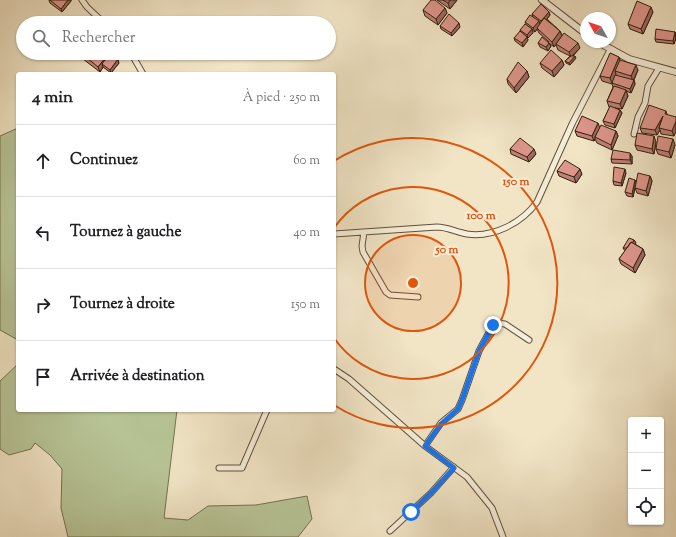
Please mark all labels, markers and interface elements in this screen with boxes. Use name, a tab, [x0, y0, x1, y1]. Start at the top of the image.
north arrow	[580, 12, 616, 48]
search box	[16, 16, 336, 60]
icon: search	[30, 27, 52, 49]
text: Rechercher	[62, 28, 135, 49]
text: 4 min	[32, 86, 73, 110]
text: À pied · 250 m	[243, 89, 320, 107]
icon: ahead	[32, 150, 54, 172]
text: Continuez	[70, 150, 138, 171]
text: 60 m	[293, 152, 320, 170]
text: 150 m	[501, 173, 530, 191]
text: 100 m	[465, 207, 496, 225]
icon: left	[32, 222, 54, 244]
text: Tournez à gauche	[70, 222, 181, 243]
text: 40 m	[293, 224, 320, 242]
text: 50 m	[435, 241, 459, 259]
centre of rings	[406, 276, 420, 290]
icon: right	[32, 294, 54, 316]
text: Tournez à droite	[70, 294, 175, 315]
text: 150 m	[291, 296, 320, 314]
route end	[484, 316, 502, 334]
icon: arrive	[32, 366, 54, 388]
text: Arrivée à destination	[70, 366, 205, 387]
map controls	[628, 417, 664, 525]
button: +	[628, 417, 664, 453]
button: −	[628, 453, 664, 489]
button: locate	[628, 489, 664, 525]
route start	[402, 503, 420, 521]

